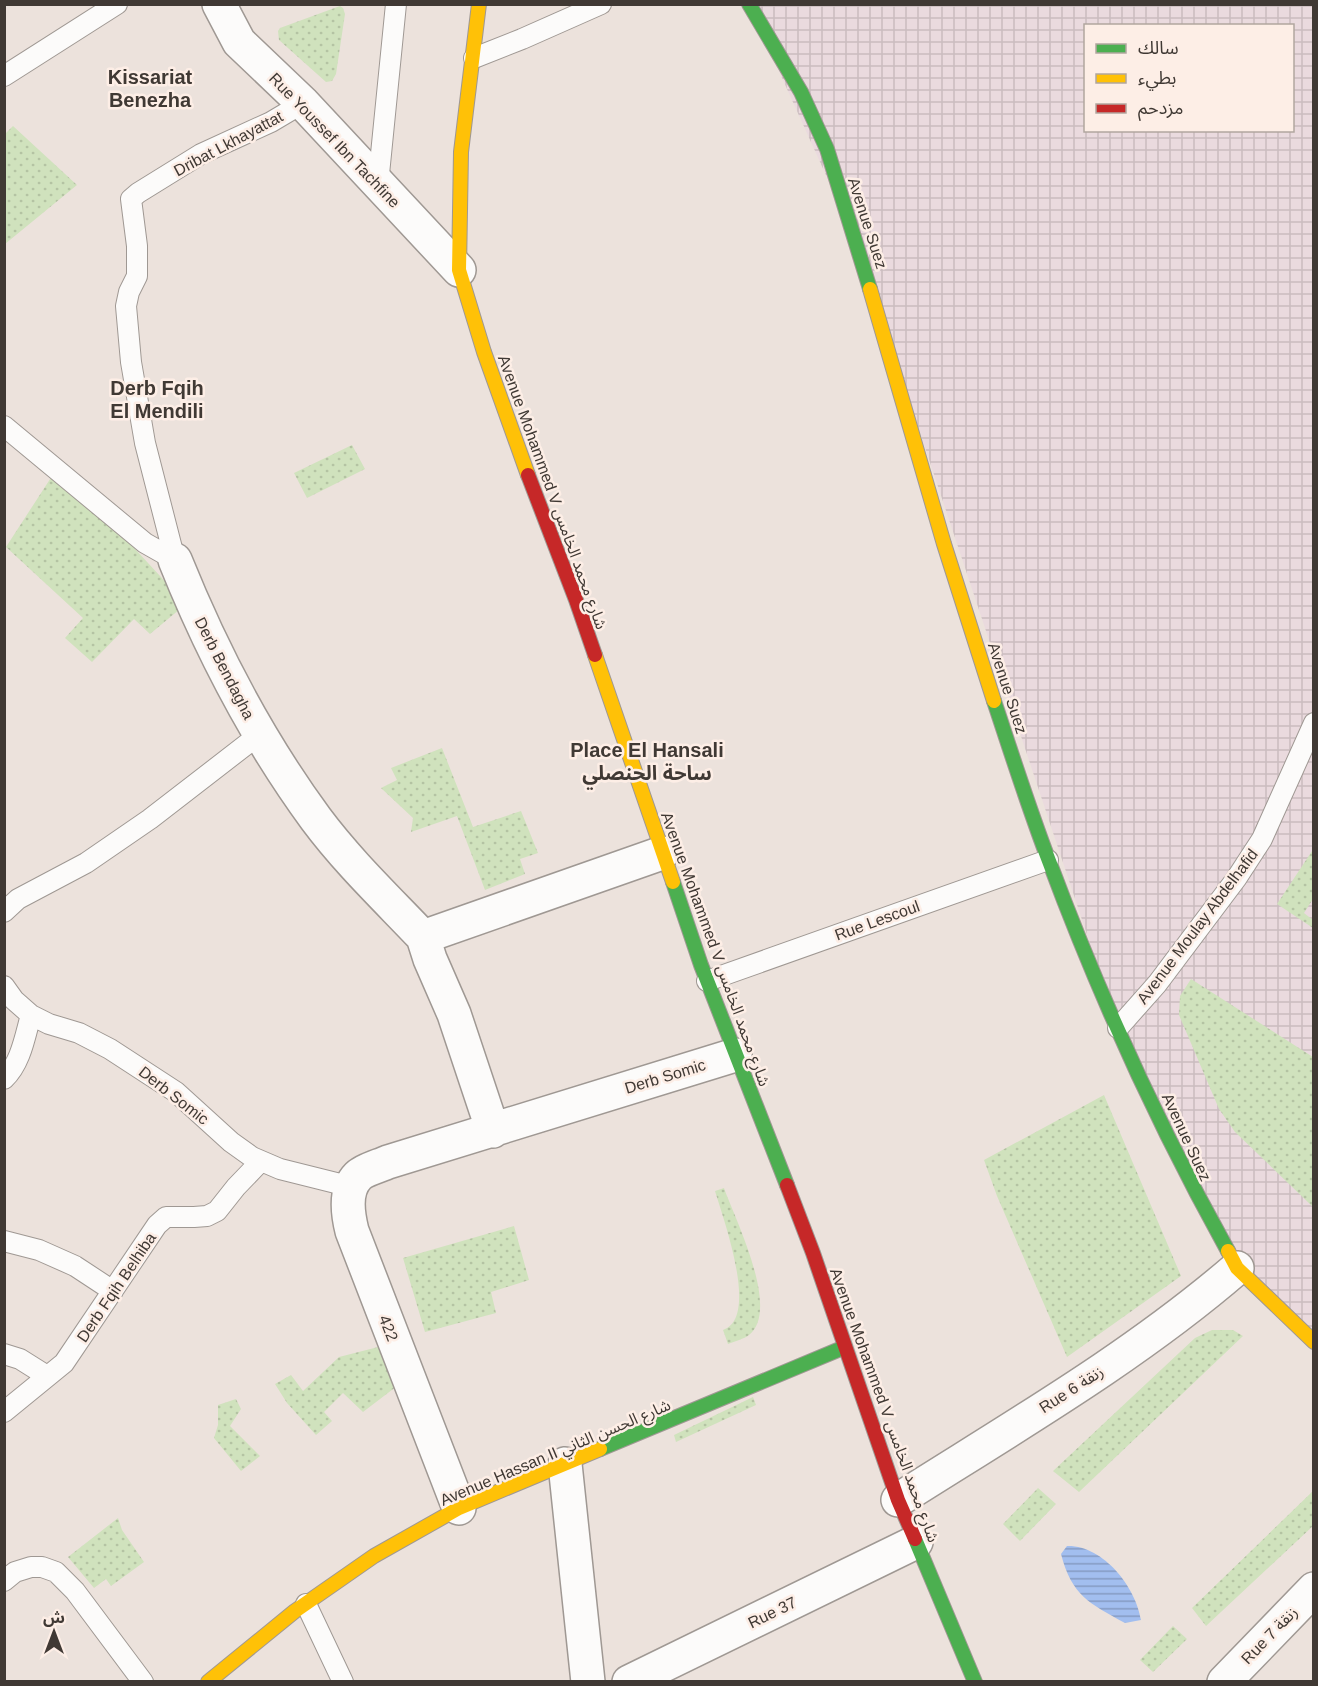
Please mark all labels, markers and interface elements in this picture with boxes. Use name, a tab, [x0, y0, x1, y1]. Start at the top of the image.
legend	[1084, 24, 1294, 132]
text: سالك	[1138, 38, 1179, 58]
district label: Kissariat Benezha	[108, 66, 193, 111]
text: بطيء	[1138, 68, 1176, 91]
street label: Rue Youssef Ibn Tachfine	[266, 70, 403, 211]
text: مزدحم	[1138, 98, 1183, 121]
street label: Dribat Lkhayattat	[171, 107, 286, 179]
street label: Avenue Suez	[845, 175, 890, 271]
street label: Avenue Mohammed V شارع محمد الخامس	[491, 353, 610, 633]
district label: Derb Fqih El Mendili	[110, 377, 204, 422]
street label: Derb Bendagha	[192, 614, 258, 722]
street label: Avenue Suez	[985, 640, 1030, 736]
district label: Place El Hansali ساحة الحنصلي	[570, 739, 724, 790]
street label: Avenue Mohammed V شارع محمد الخامس	[654, 810, 773, 1090]
street label: Avenue Moulay Abdelhafid	[1134, 846, 1261, 1007]
street label: Rue Lescoul	[832, 897, 922, 944]
street label: Derb Somic	[623, 1056, 708, 1097]
street label: Derb Somic	[136, 1063, 212, 1128]
street label: Avenue Suez	[1159, 1091, 1214, 1184]
street label: Derb Fqih Belhiba	[74, 1229, 159, 1345]
street label: Avenue Mohammed V شارع محمد الخامس	[823, 1266, 942, 1546]
street label: 422	[376, 1313, 401, 1344]
street label: Rue 6 زنقة	[1036, 1363, 1107, 1417]
street label: Avenue Hassan II شارع الحسن الثاني	[437, 1396, 675, 1513]
street label: Rue 37	[745, 1593, 799, 1631]
north arrow	[24, 1602, 84, 1662]
street label: Rue 7 زنقة	[1238, 1603, 1301, 1668]
text: ش	[43, 1609, 65, 1627]

